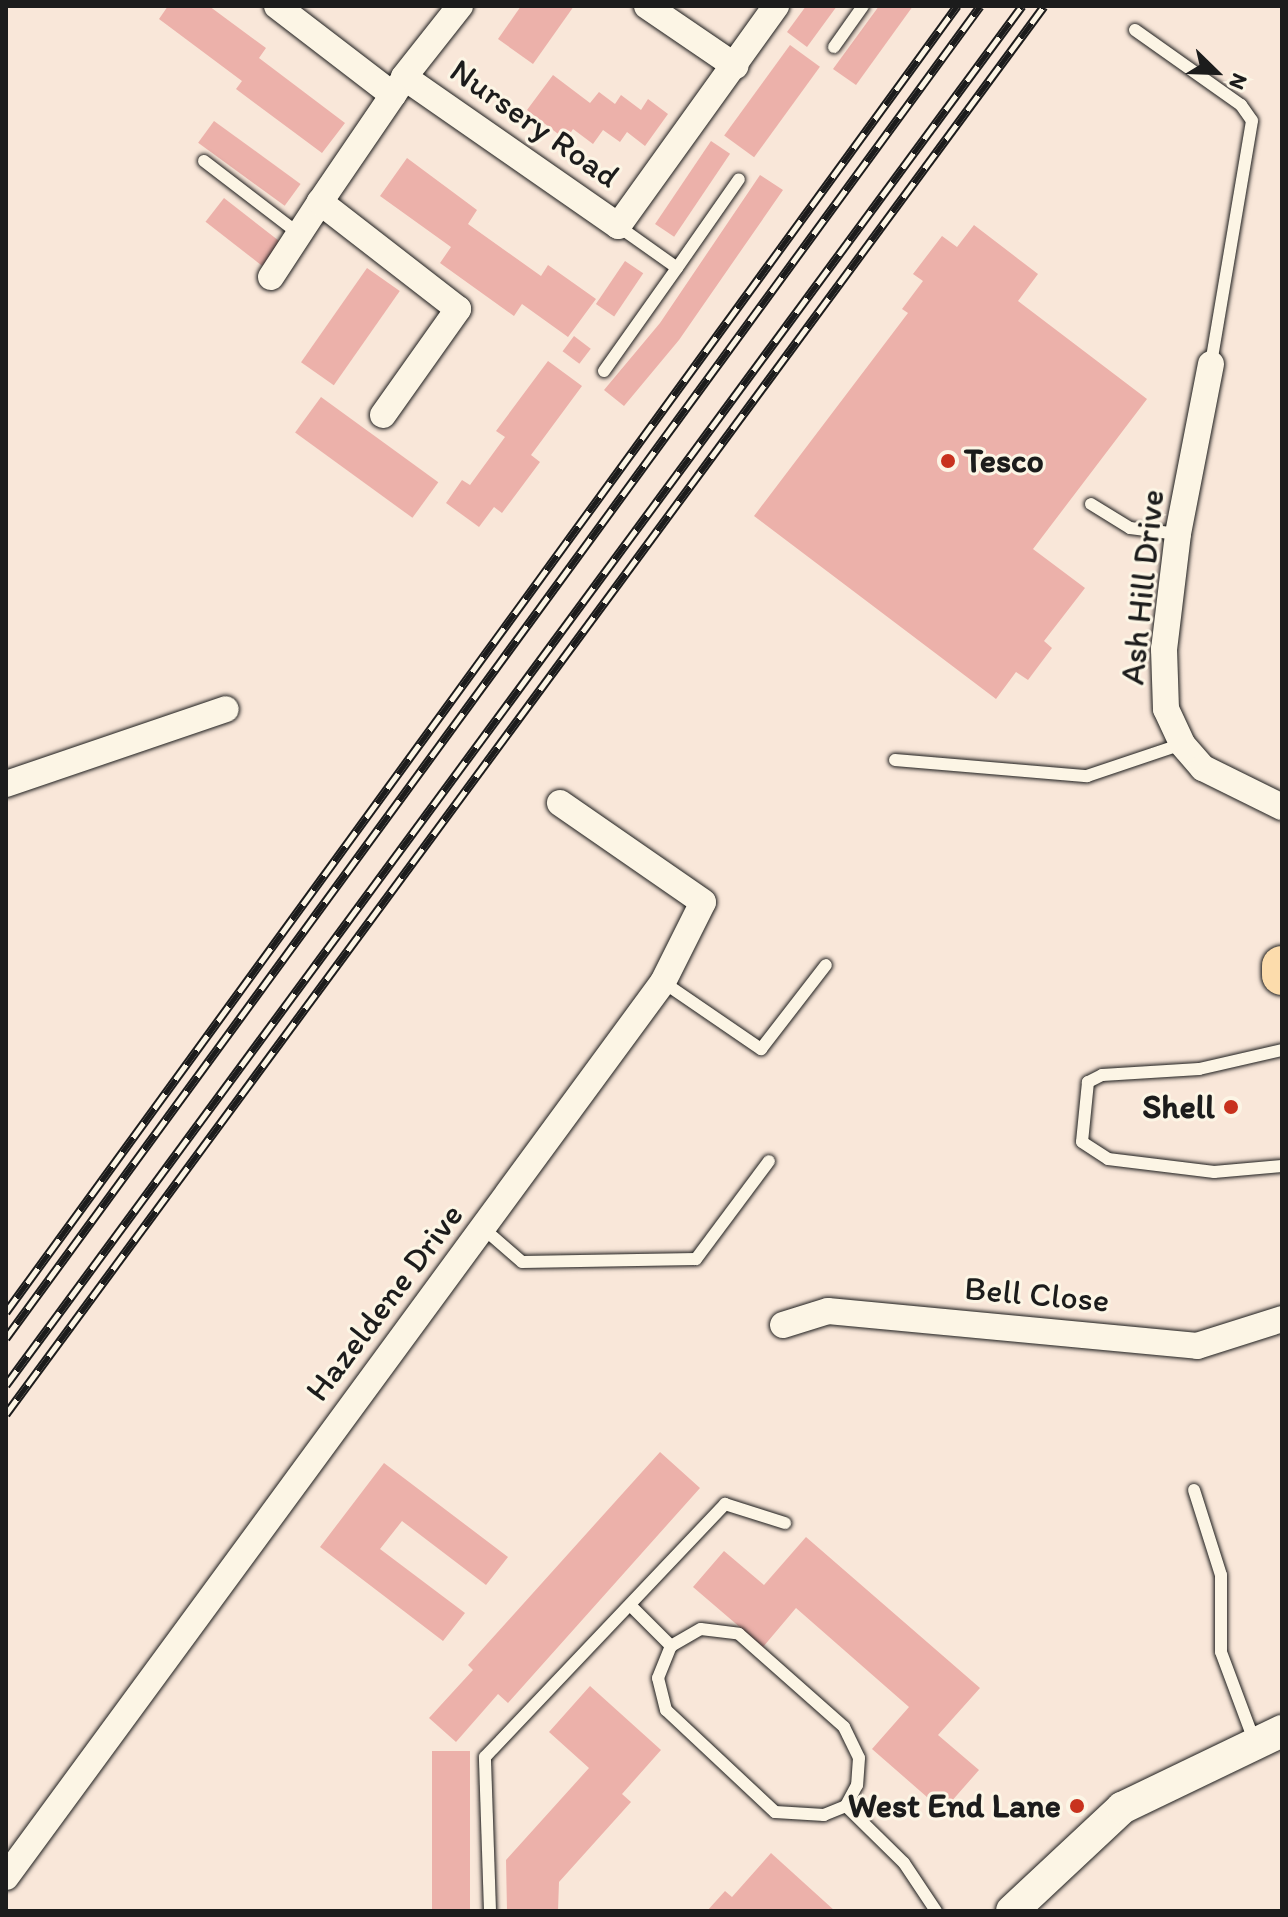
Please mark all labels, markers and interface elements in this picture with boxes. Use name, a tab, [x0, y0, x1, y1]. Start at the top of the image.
north arrow	[1176, 32, 1256, 112]
street label: Nursery Road	[443, 50, 627, 196]
text: N	[1223, 69, 1254, 94]
place label: Tesco	[964, 441, 1044, 481]
marker: Tesco	[939, 452, 957, 470]
street label: Ash Hill Drive	[1111, 487, 1173, 687]
place label: Shell	[1142, 1087, 1215, 1127]
marker: Shell	[1222, 1098, 1240, 1116]
street label: Hazeldene Drive	[296, 1195, 472, 1409]
street label: Bell Close	[963, 1267, 1111, 1321]
place label: West End Lane	[847, 1786, 1061, 1826]
marker: West End Lane	[1068, 1797, 1086, 1815]

